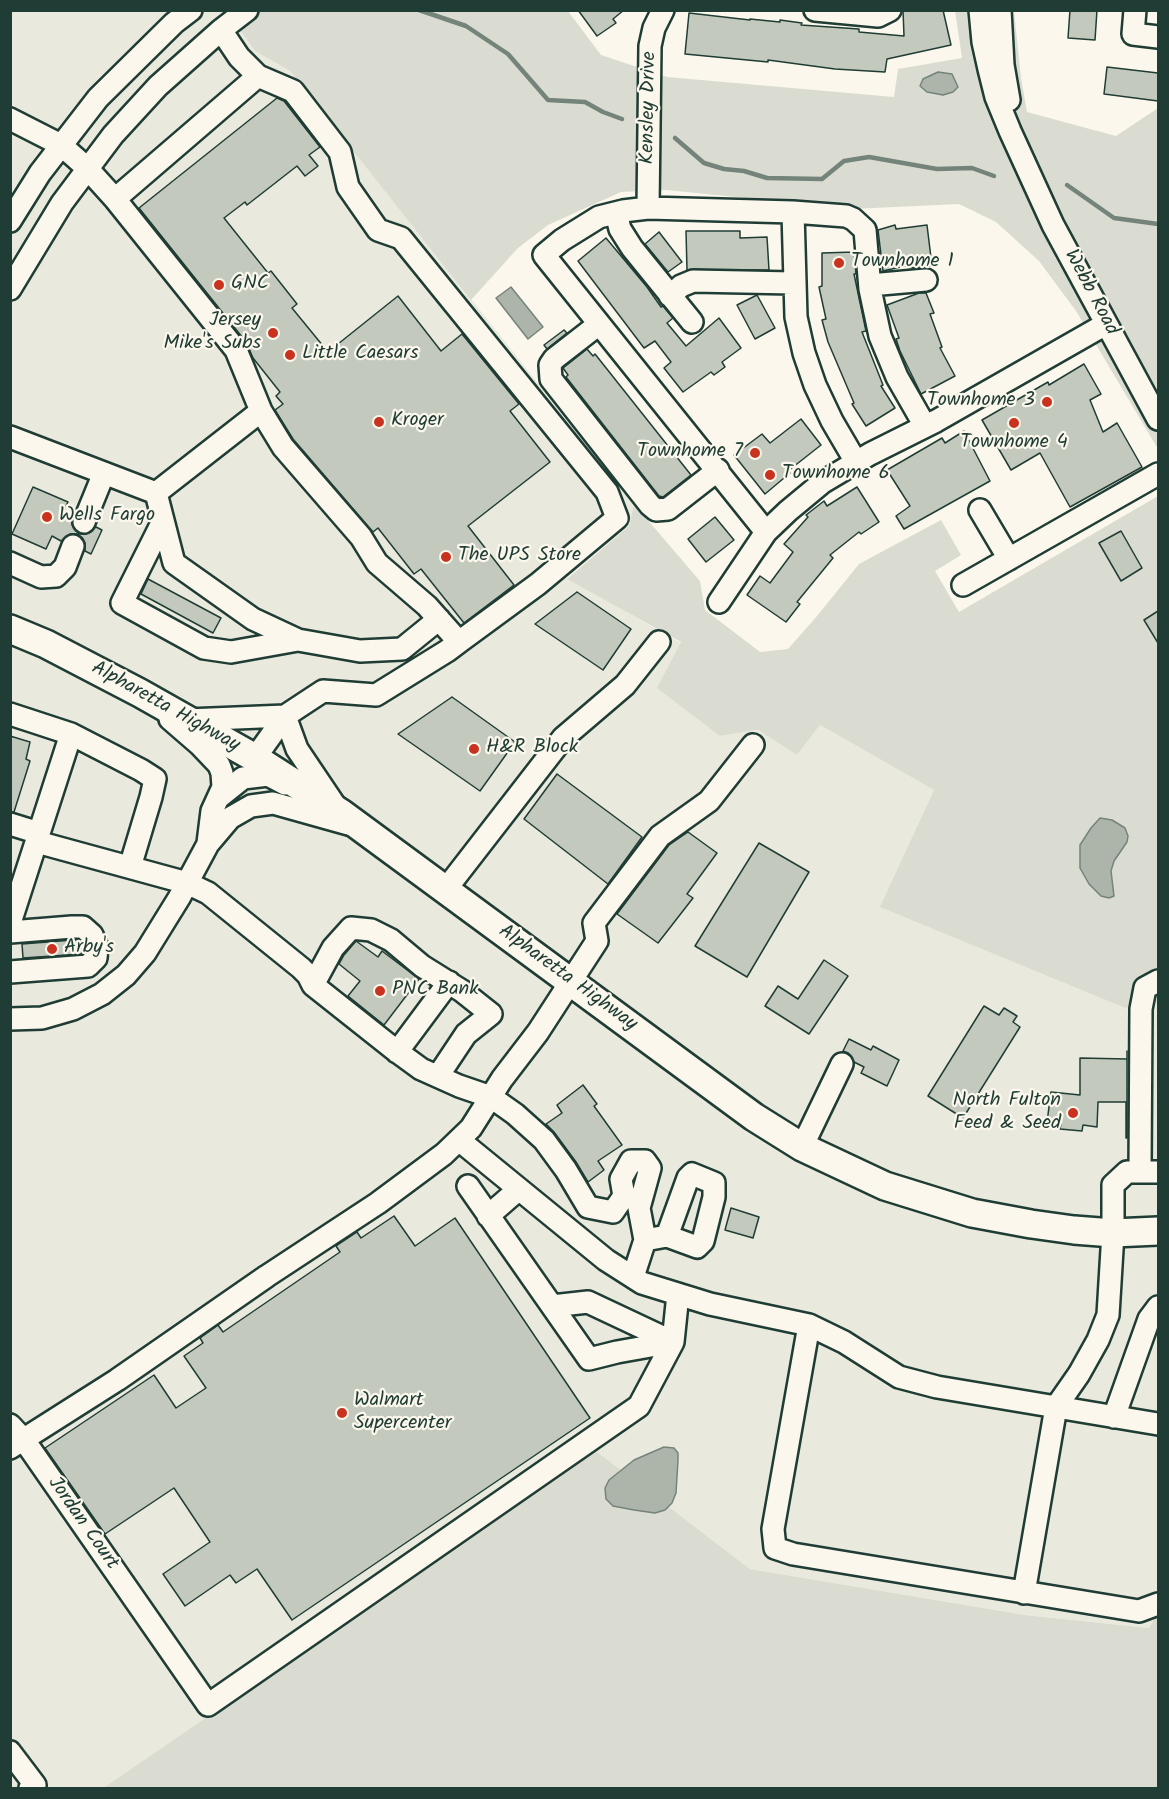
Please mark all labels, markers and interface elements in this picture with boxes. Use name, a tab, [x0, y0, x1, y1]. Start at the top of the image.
street label: Kensley Drive	[637, 51, 663, 165]
street label: Webb Road	[1057, 246, 1123, 340]
place label: Townhome 1	[851, 251, 954, 275]
marker: Townhome 1	[832, 256, 846, 270]
place label: GNC	[231, 273, 269, 297]
marker: GNC	[212, 278, 226, 292]
place label: Jersey Mike's Subs	[163, 310, 261, 357]
marker: Jersey Mike's Subs	[266, 326, 280, 340]
place label: Little Caesars	[302, 343, 418, 367]
marker: Little Caesars	[283, 348, 297, 362]
place label: Townhome 3	[927, 390, 1035, 414]
marker: Townhome 3	[1040, 395, 1054, 409]
place label: Kroger	[391, 410, 444, 434]
marker: Kroger	[372, 415, 386, 429]
marker: Townhome 4	[1007, 416, 1021, 430]
place label: Townhome 4	[960, 432, 1068, 456]
place label: Townhome 7	[637, 441, 743, 465]
marker: Townhome 7	[748, 446, 762, 460]
place label: Townhome 6	[782, 463, 890, 487]
marker: Townhome 6	[763, 468, 777, 482]
place label: Wells Fargo	[59, 505, 155, 529]
marker: Wells Fargo	[40, 510, 54, 524]
place label: The UPS Store	[458, 545, 581, 569]
marker: The UPS Store	[439, 550, 453, 564]
street label: Alpharetta Highway	[87, 657, 243, 759]
place label: H&R Block	[486, 737, 578, 761]
marker: H&R Block	[467, 742, 481, 756]
street label: Alpharetta Highway	[493, 921, 641, 1037]
place label: Arby's	[64, 937, 114, 961]
marker: Arby's	[45, 942, 59, 956]
place label: PNC Bank	[392, 979, 479, 1003]
marker: PNC Bank	[373, 984, 387, 998]
place label: North Fulton Feed & Seed	[953, 1090, 1061, 1137]
marker: North Fulton Feed & Seed	[1066, 1106, 1080, 1120]
place label: Walmart Supercenter	[354, 1390, 451, 1437]
marker: Walmart Supercenter	[335, 1406, 349, 1420]
street label: Jordan Court	[41, 1473, 123, 1575]

